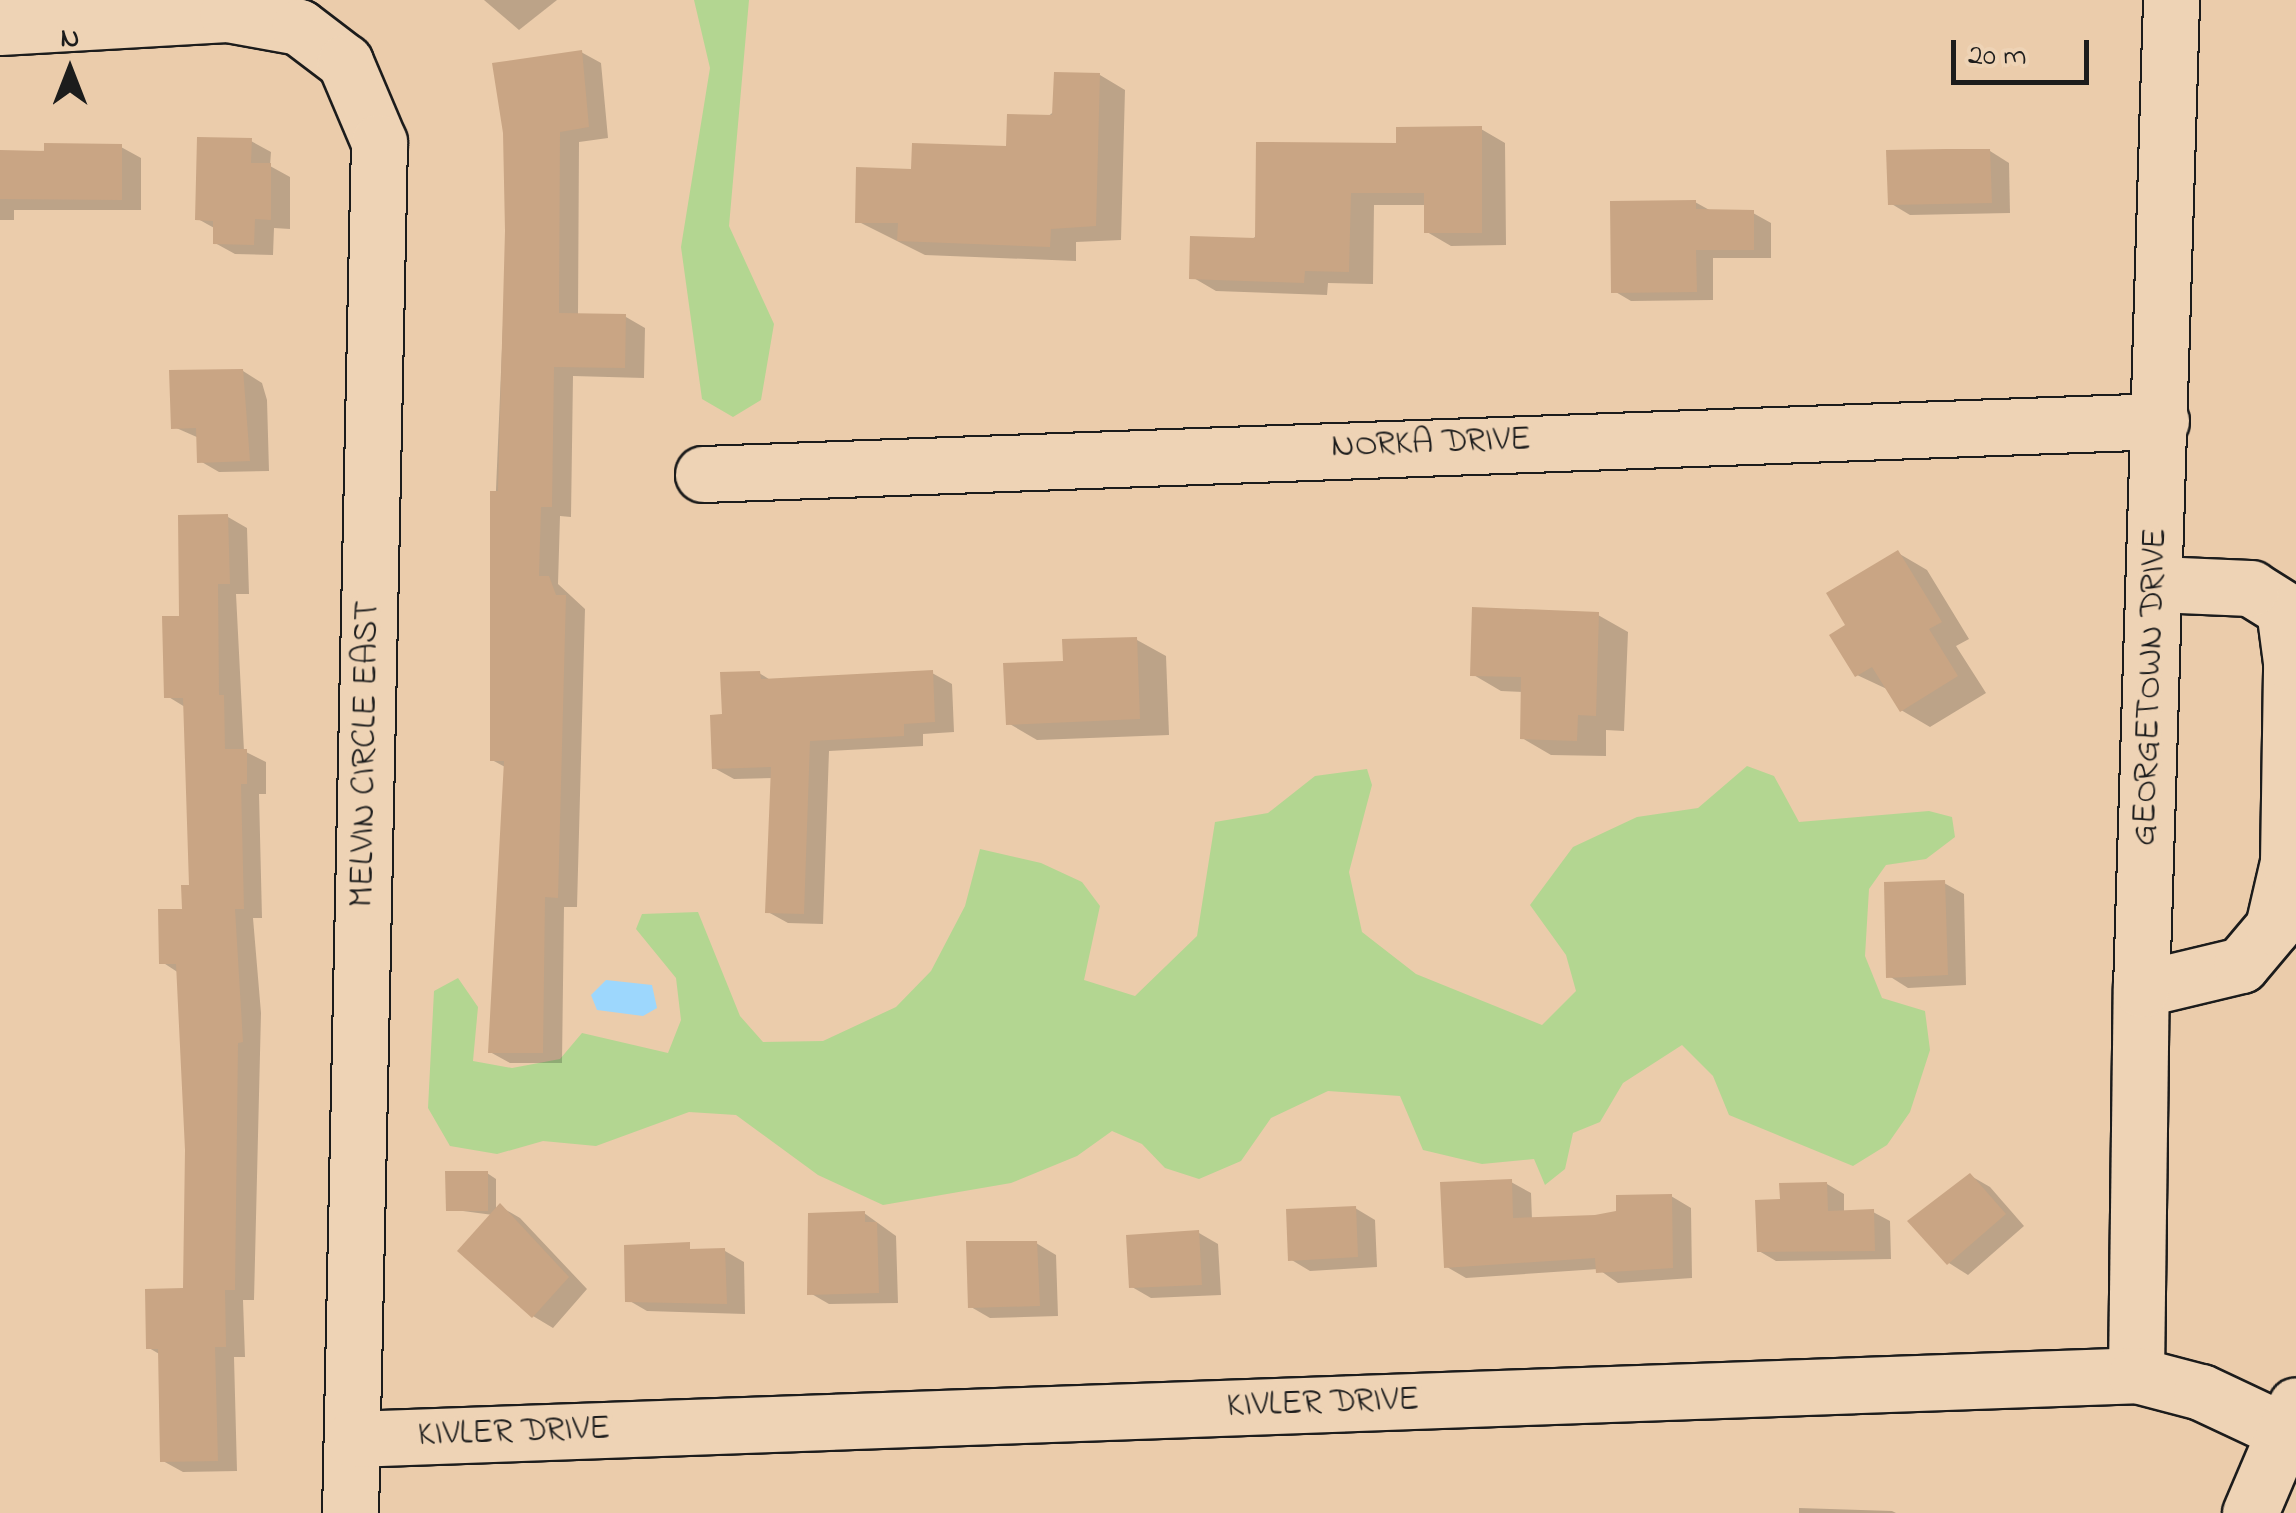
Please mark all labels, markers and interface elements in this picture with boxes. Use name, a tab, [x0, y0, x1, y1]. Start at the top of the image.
text: N	[61, 19, 79, 60]
north arrow	[20, 20, 120, 120]
scale bar	[1956, 20, 2094, 82]
text: 20 m	[1968, 35, 2027, 79]
street label: NORKA DRIVE	[1330, 420, 1532, 468]
street label: GEORGETOWN DRIVE	[2124, 527, 2178, 847]
street label: MELVIN CIRCLE EAST	[342, 600, 390, 908]
street label: KIVLER DRIVE	[1226, 1380, 1420, 1428]
street label: KIVLER DRIVE	[417, 1409, 611, 1457]

